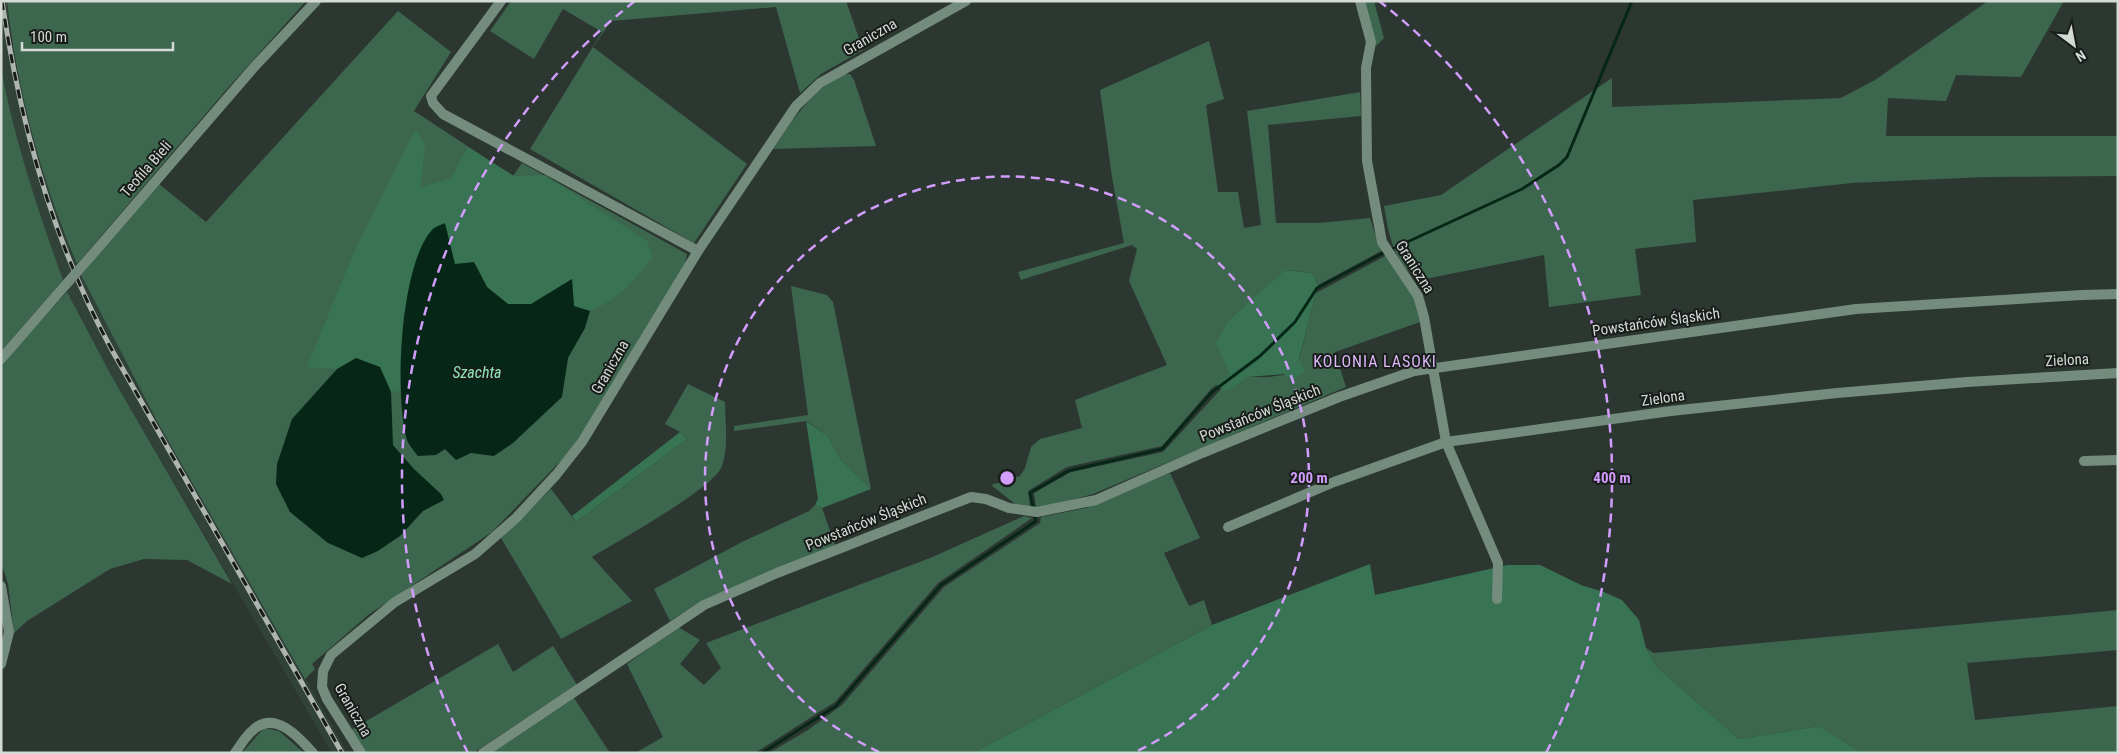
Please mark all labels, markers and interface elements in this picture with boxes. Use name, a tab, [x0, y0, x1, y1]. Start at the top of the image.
street label: Graniczna	[840, 14, 900, 60]
scale bar	[22, 20, 174, 52]
north arrow	[2049, 20, 2099, 70]
text: 100 m	[30, 28, 67, 46]
text: N	[2073, 47, 2089, 65]
street label: Teofila Bieli	[117, 137, 175, 201]
street label: Graniczna	[1392, 237, 1438, 297]
street label: Powstańców Śląskich	[1591, 304, 1721, 340]
street label: Graniczna	[587, 337, 633, 397]
street label: Zielona	[2045, 350, 2089, 370]
district label: KOLONIA LASOKI	[1313, 352, 1437, 371]
water label: Szachta	[453, 363, 502, 382]
street label: Powstańców Śląskich	[1197, 381, 1323, 445]
street label: Zielona	[1640, 386, 1686, 410]
centre of rings	[998, 469, 1016, 487]
text: 200 m	[1290, 469, 1328, 487]
text: 400 m	[1593, 469, 1631, 487]
street label: Powstańców Śląskich	[803, 490, 929, 554]
street label: Graniczna	[330, 680, 376, 740]

